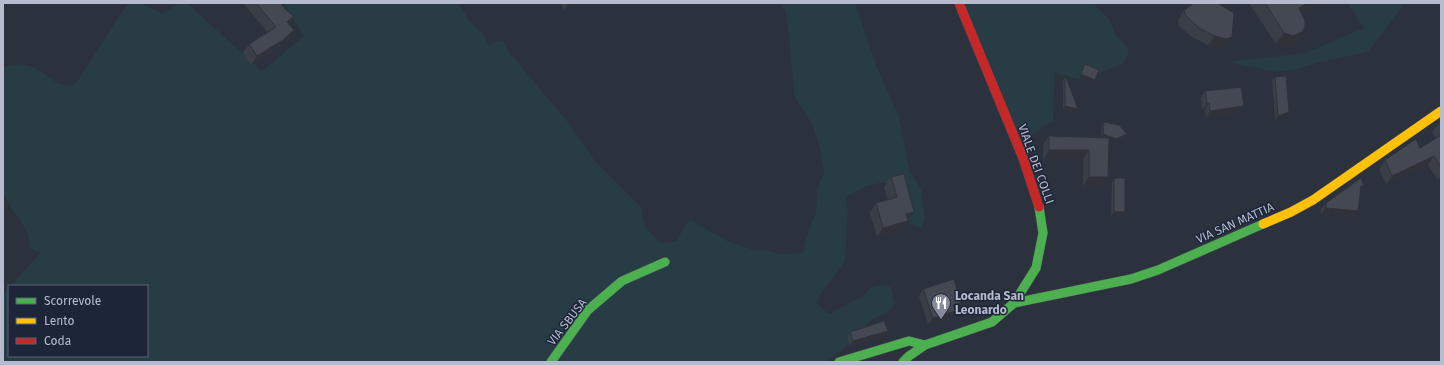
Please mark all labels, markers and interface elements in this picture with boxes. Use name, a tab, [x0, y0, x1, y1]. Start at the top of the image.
street label: VIALE DEI COLLI	[1015, 122, 1057, 206]
street label: VIA SAN MATTIA	[1194, 200, 1276, 246]
legend	[8, 285, 148, 357]
place label: Locanda San Leonardo	[955, 289, 1024, 317]
restaurant icon: Locanda San Leonardo	[930, 292, 952, 320]
text: Scorrevole	[44, 294, 101, 308]
street label: VIA SBUSA	[544, 296, 590, 348]
text: Lento	[44, 314, 74, 328]
text: Coda	[44, 334, 71, 348]

